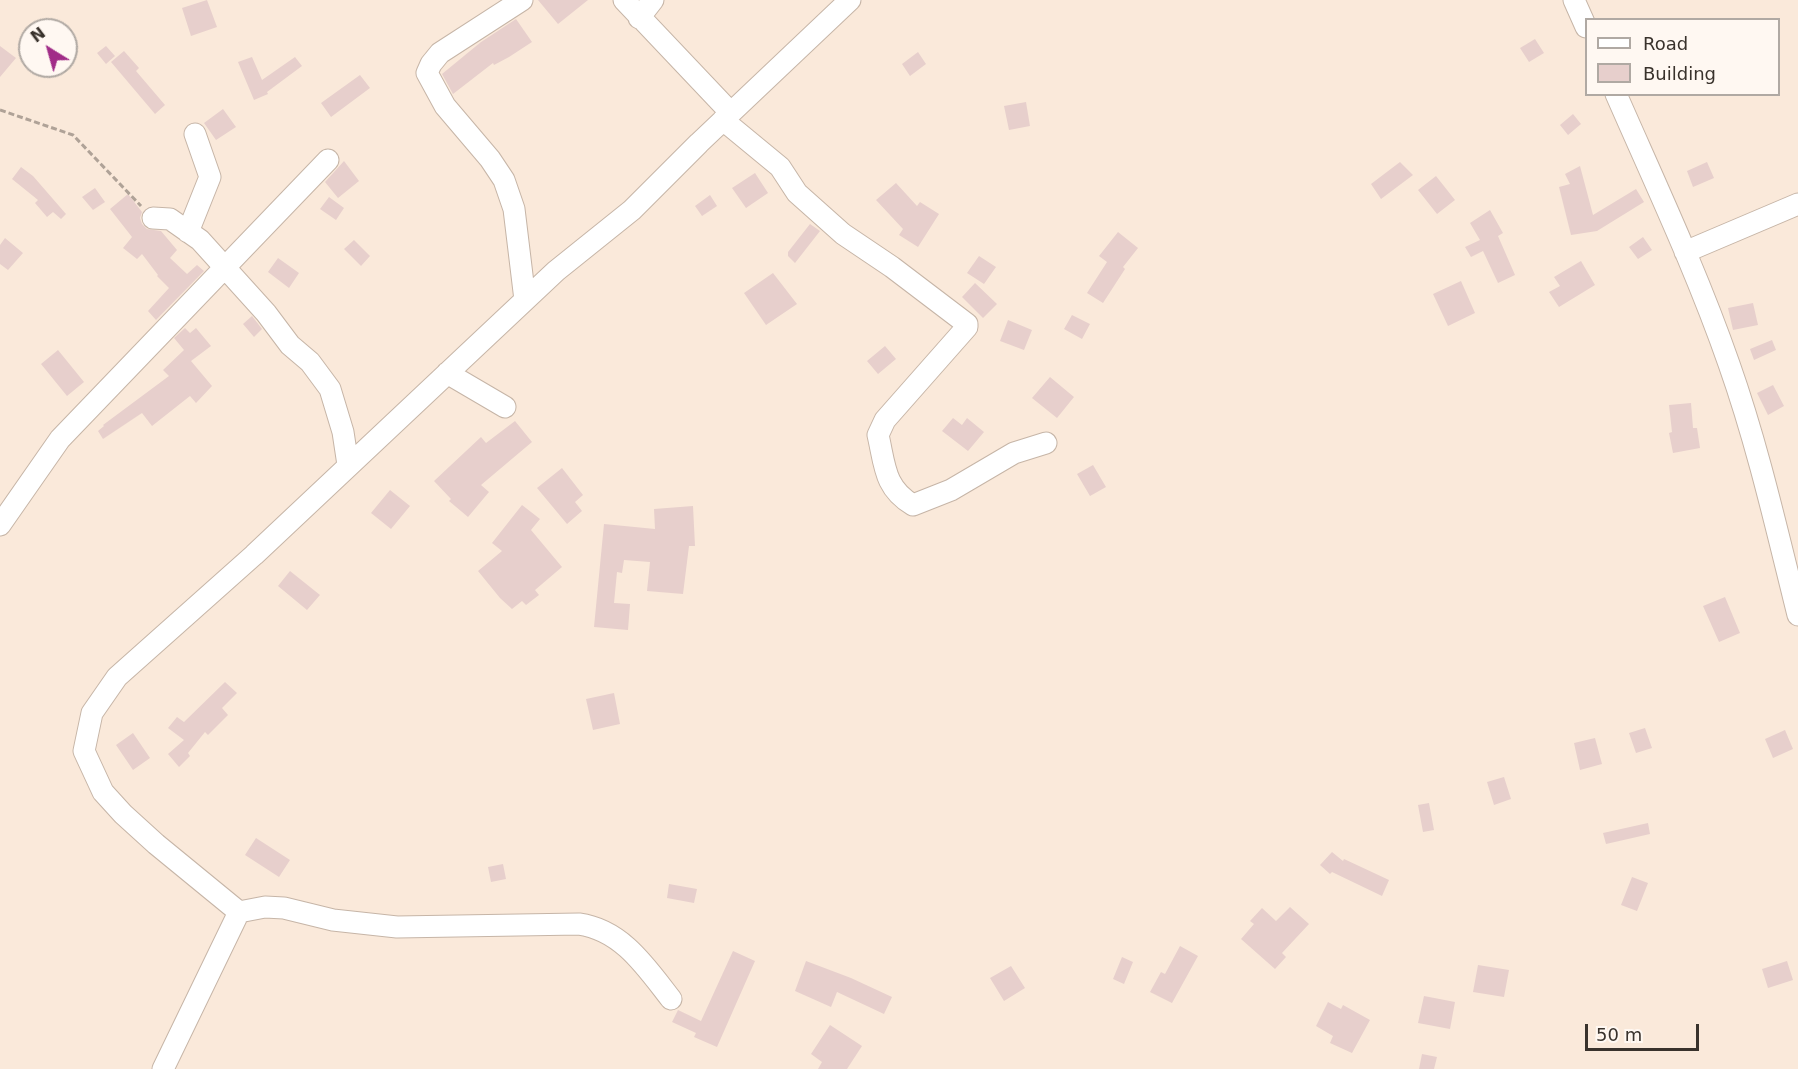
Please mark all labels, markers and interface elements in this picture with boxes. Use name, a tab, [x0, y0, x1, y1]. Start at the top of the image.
north arrow	[18, 18, 78, 78]
legend	[1585, 18, 1780, 96]
text: N	[27, 23, 49, 46]
text: Road	[1643, 33, 1688, 54]
text: Building	[1643, 63, 1716, 84]
scale bar	[1588, 1012, 1702, 1050]
text: 50 m	[1596, 1024, 1642, 1045]

